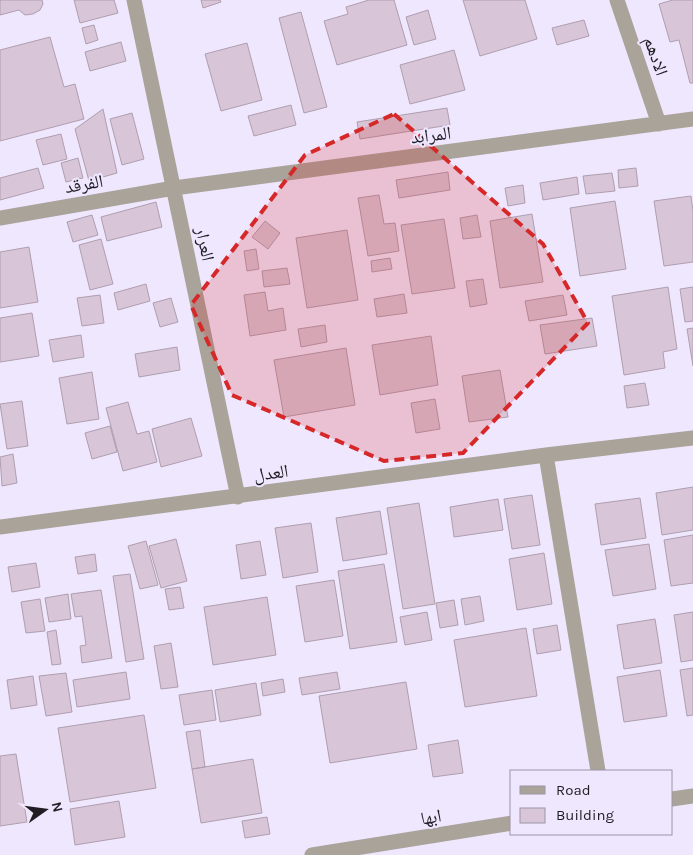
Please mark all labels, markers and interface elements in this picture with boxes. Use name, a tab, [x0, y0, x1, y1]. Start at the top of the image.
street label: الادهم	[638, 34, 673, 79]
street label: المرابد	[410, 122, 452, 148]
street label: الفرقد	[63, 170, 105, 198]
street label: العرار	[190, 224, 219, 263]
street label: العدل	[252, 460, 290, 486]
legend	[510, 770, 673, 835]
text: Road	[556, 781, 591, 799]
north arrow	[20, 785, 70, 835]
text: N	[48, 800, 67, 814]
street label: ابها	[419, 804, 443, 830]
text: Building	[556, 806, 614, 824]

